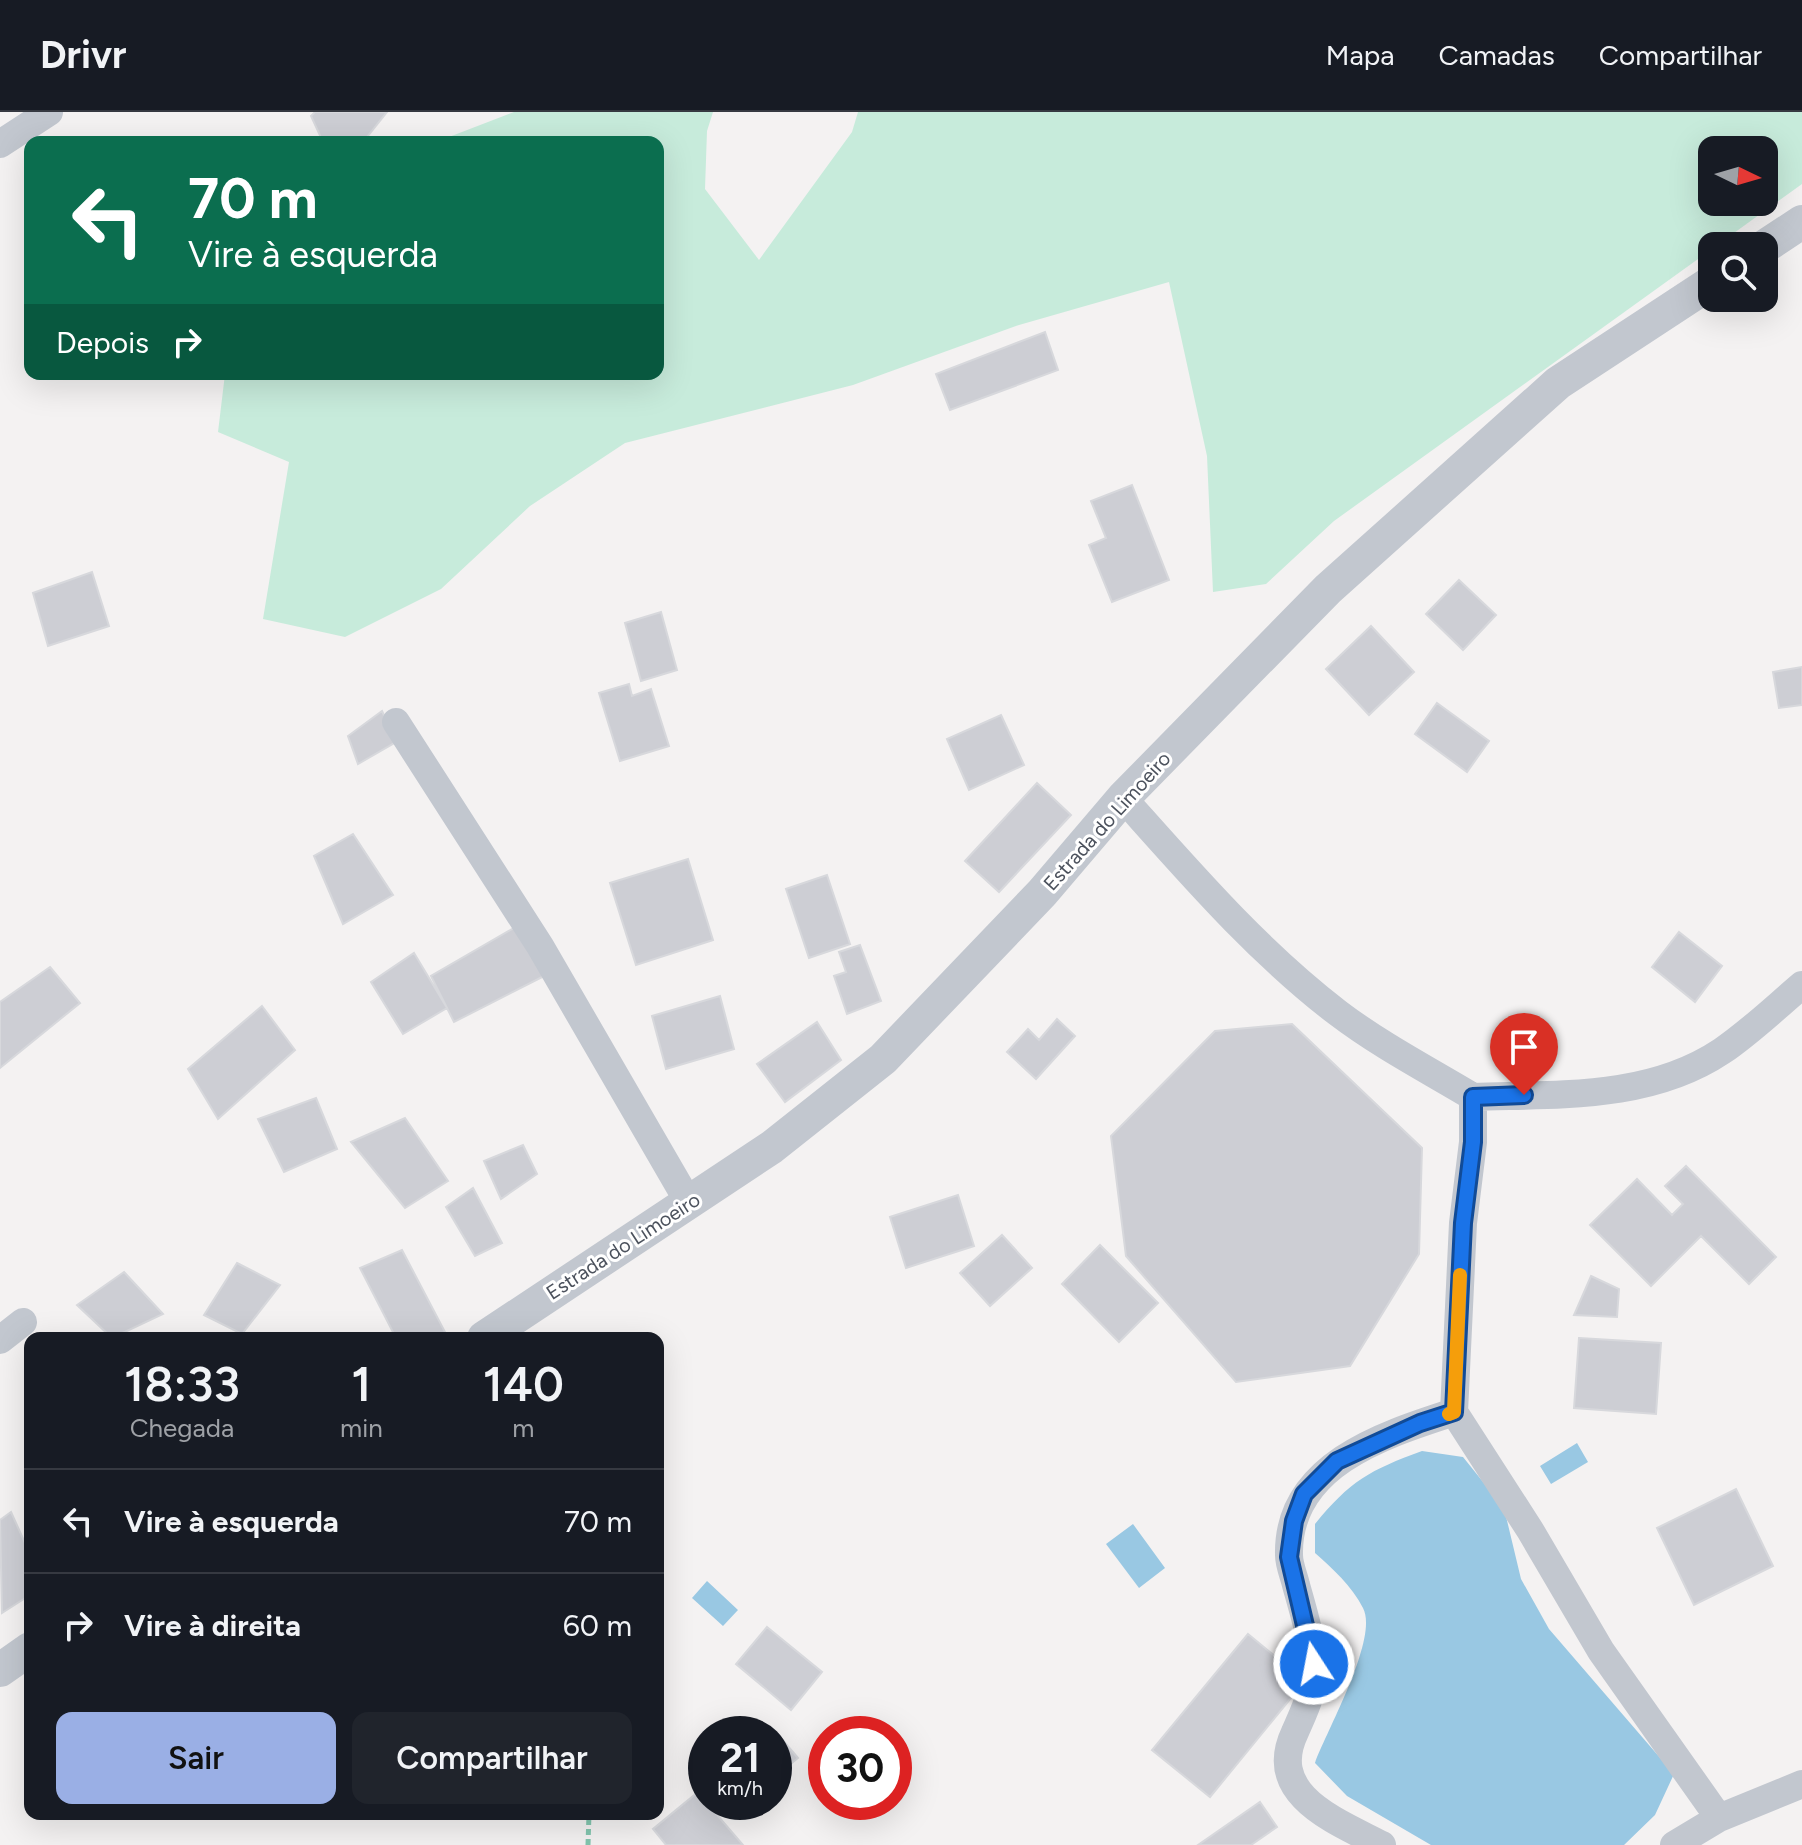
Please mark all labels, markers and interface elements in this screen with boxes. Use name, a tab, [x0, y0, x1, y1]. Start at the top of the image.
text: Drivr	[40, 32, 127, 78]
text: Mapa	[1326, 38, 1395, 72]
text: Camadas	[1439, 38, 1555, 72]
text: Compartilhar	[1599, 38, 1762, 72]
north arrow	[1698, 136, 1778, 216]
map controls	[1698, 136, 1778, 312]
text: 70 m	[188, 165, 318, 232]
icon: left	[56, 168, 160, 272]
button: search	[1698, 232, 1778, 312]
text: Vire à esquerda	[188, 233, 438, 276]
icon: right	[165, 320, 209, 364]
text: Depois	[56, 324, 149, 361]
street label: Estrada do Limoeiro	[1038, 747, 1176, 895]
pin	[1490, 1013, 1558, 1095]
icon: arrive	[1502, 1025, 1546, 1069]
street label: Estrada do Limoeiro	[542, 1187, 704, 1305]
text: 18:33	[124, 1355, 240, 1413]
text: 1	[351, 1355, 371, 1413]
text: 140	[483, 1355, 564, 1413]
text: Chegada	[130, 1412, 234, 1444]
text: min	[340, 1412, 383, 1444]
text: m	[512, 1412, 534, 1444]
icon: left	[56, 1499, 100, 1543]
text: Vire à esquerda	[124, 1503, 339, 1540]
text: 70 m	[564, 1503, 632, 1540]
icon: right	[56, 1603, 100, 1647]
text: Vire à direita	[124, 1607, 301, 1644]
text: 60 m	[563, 1607, 632, 1644]
position arrow	[1272, 1622, 1356, 1706]
button: Sair	[56, 1712, 336, 1804]
button: Compartilhar	[352, 1712, 632, 1804]
speed limit sign: 30	[808, 1716, 912, 1820]
text: 21	[720, 1734, 760, 1782]
text: km/h	[717, 1776, 763, 1800]

